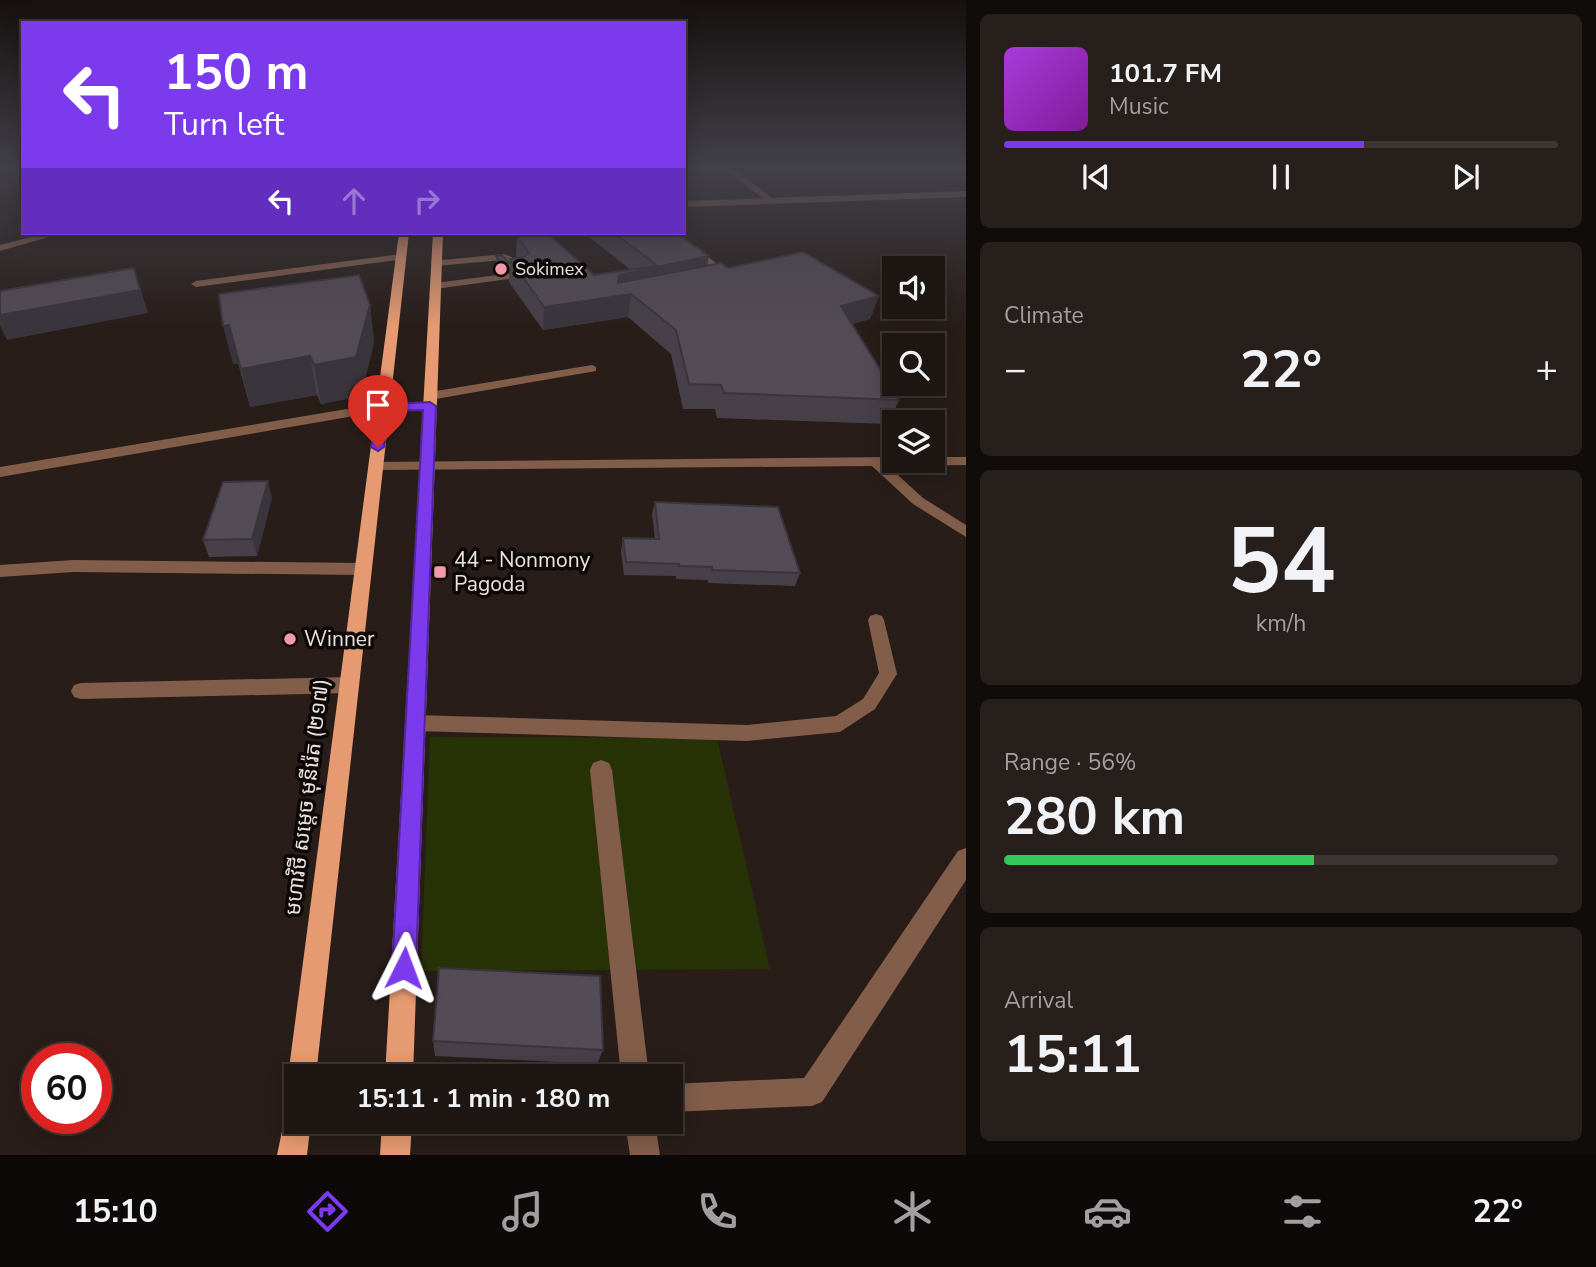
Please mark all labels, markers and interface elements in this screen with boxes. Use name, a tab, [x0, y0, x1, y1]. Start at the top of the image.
text: 150 m	[164, 39, 308, 106]
icon: left	[49, 49, 140, 140]
text: 101.7 FM	[1109, 56, 1222, 91]
text: Music	[1109, 91, 1169, 122]
text: Turn left	[164, 103, 284, 146]
icon: previous	[1077, 158, 1115, 196]
icon: pause	[1262, 158, 1300, 196]
icon: next	[1447, 158, 1485, 196]
icon: left	[262, 182, 300, 220]
icon: ahead	[335, 182, 373, 220]
icon: right	[408, 182, 446, 220]
map controls	[882, 256, 945, 473]
button: sound	[882, 256, 945, 319]
place label: Sokimex	[515, 257, 584, 281]
marker: Sokimex	[493, 261, 509, 277]
text: Climate	[1004, 300, 1084, 331]
button: search	[882, 333, 945, 396]
text: 22°	[1240, 334, 1322, 405]
text: −	[1004, 344, 1027, 395]
text: +	[1535, 344, 1558, 395]
pin	[348, 375, 408, 447]
icon: arrive	[359, 386, 397, 424]
button: layers	[882, 410, 945, 473]
text: 54	[1226, 500, 1336, 624]
place label: 44 - Nonmony Pagoda	[454, 546, 591, 598]
marker: 44 - Nonmony Pagoda	[432, 564, 448, 580]
text: km/h	[1256, 608, 1306, 639]
place label: Winner	[304, 625, 375, 653]
marker: Winner	[282, 631, 298, 647]
street label: មហាវិថី សម្តេច មុនីរ៉េត (២១៧)	[279, 677, 335, 917]
text: Range · 56%	[1004, 747, 1136, 778]
text: 280 km	[1004, 781, 1185, 852]
position arrow	[367, 931, 441, 1005]
text: Arrival	[1004, 985, 1073, 1016]
text: 15:11	[1004, 1019, 1142, 1090]
speed limit sign: 60	[21, 1043, 112, 1134]
text: 15:11 · 1 min · 180 m	[357, 1081, 610, 1116]
icon: directions	[303, 1187, 352, 1236]
icon: music	[498, 1187, 547, 1236]
icon: phone	[693, 1187, 742, 1236]
icon: climate	[888, 1187, 937, 1236]
icon: car	[1083, 1187, 1132, 1236]
icon: filters	[1278, 1187, 1327, 1236]
text: 15:10	[73, 1190, 158, 1233]
text: 22°	[1472, 1190, 1523, 1233]

